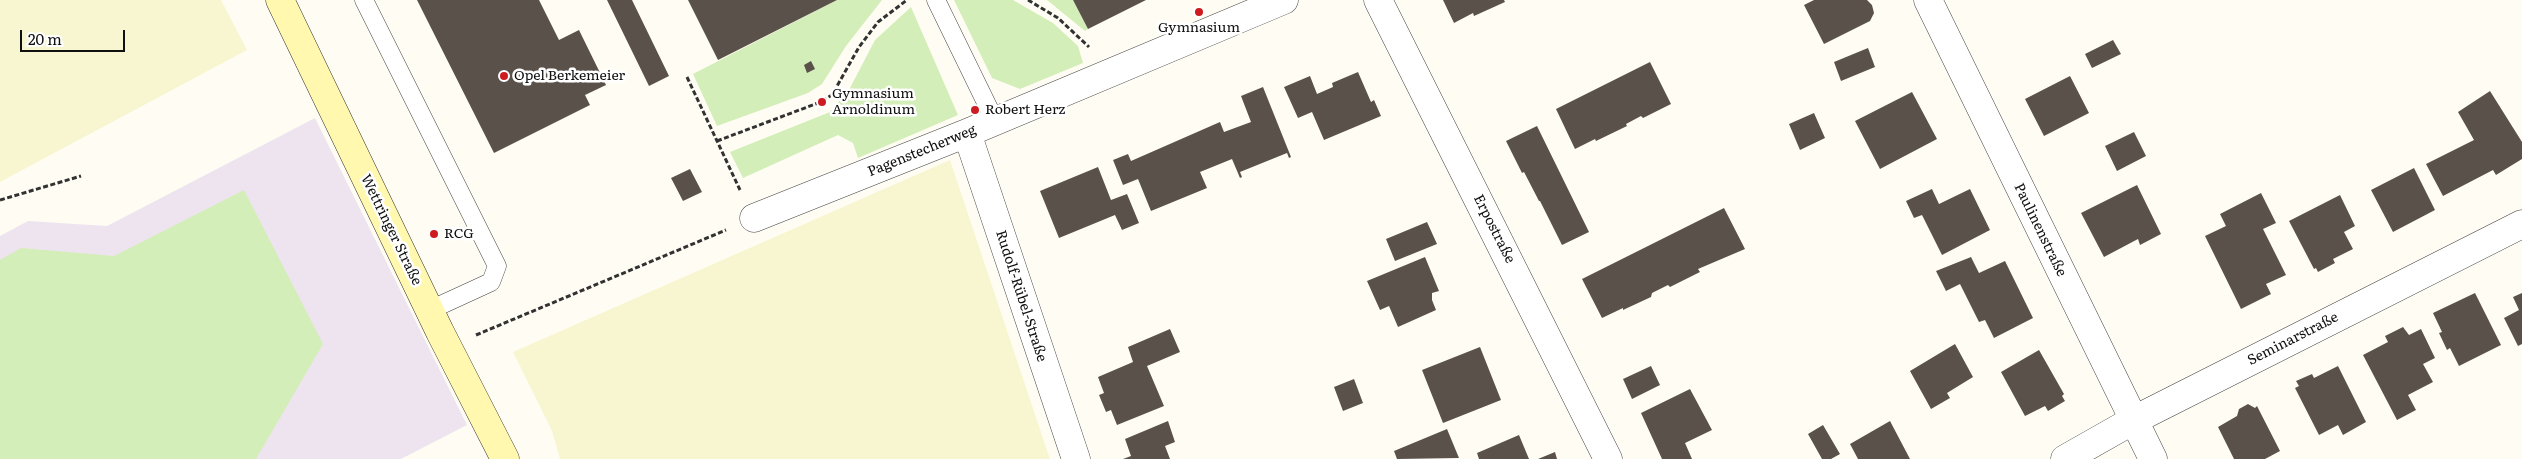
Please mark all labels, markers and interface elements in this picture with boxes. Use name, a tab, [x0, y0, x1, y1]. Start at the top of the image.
marker: Gymnasium	[1193, 6, 1205, 18]
scale bar	[22, 20, 128, 52]
place label: Gymnasium	[1158, 20, 1240, 36]
text: 20 m	[28, 27, 62, 50]
place label: Opel Berkemeier	[514, 68, 625, 84]
marker: Opel Berkemeier	[498, 70, 510, 82]
place label: Gymnasium Arnoldinum	[832, 86, 915, 118]
marker: Gymnasium Arnoldinum	[816, 96, 828, 108]
place label: Robert Herz	[985, 102, 1065, 118]
marker: Robert Herz	[969, 104, 981, 116]
street label: Pagenstecherweg	[865, 122, 979, 180]
street label: Wettringer Straße	[357, 172, 425, 288]
street label: Paulinenstraße	[2010, 181, 2070, 279]
street label: Erpostraße	[1470, 192, 1518, 266]
place label: RCG	[444, 226, 474, 242]
marker: RCG	[428, 228, 440, 240]
street label: Rudolf-Rübel-Straße	[992, 228, 1050, 364]
street label: Seminarstraße	[2245, 309, 2341, 369]

